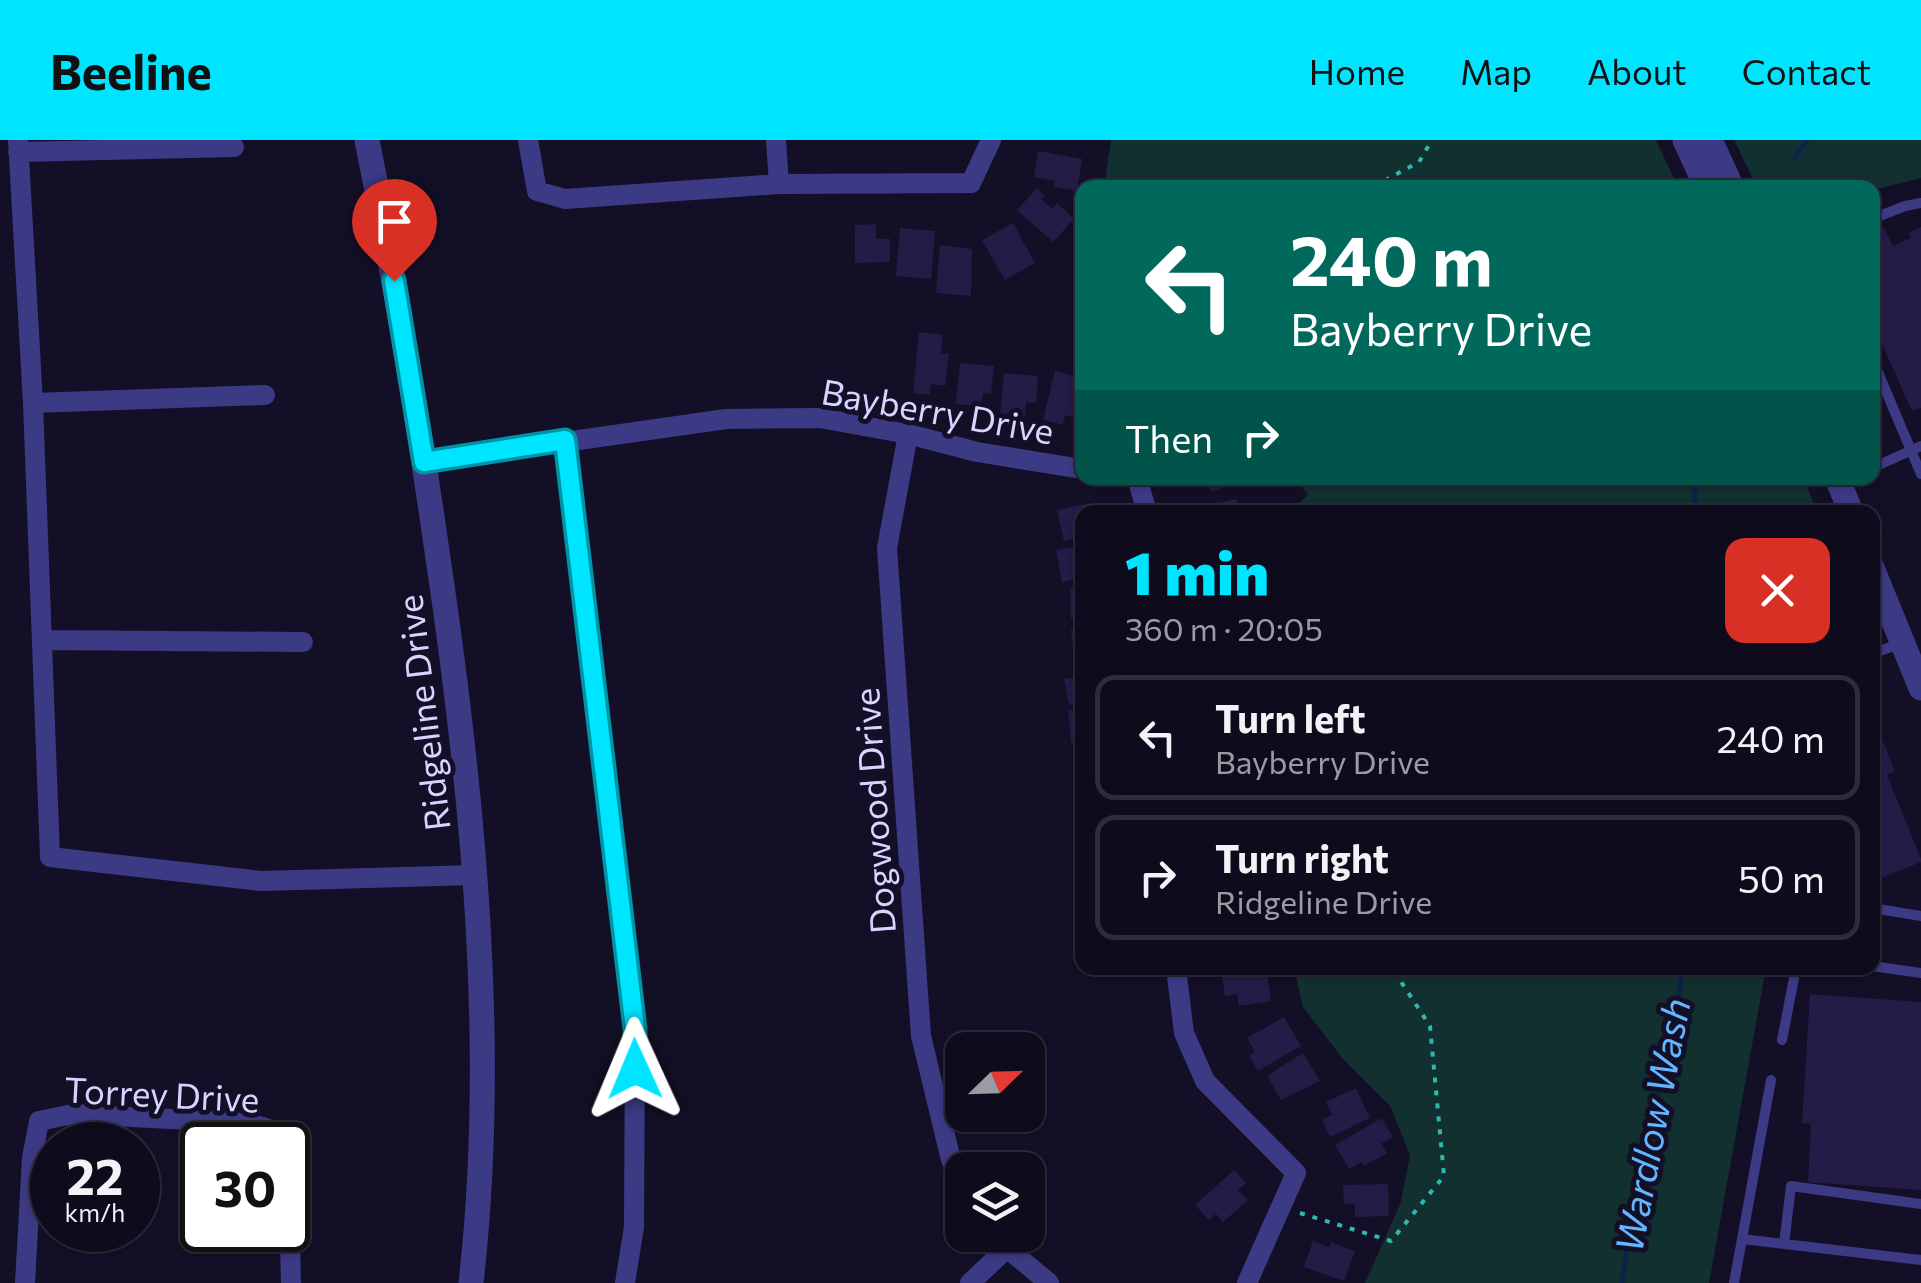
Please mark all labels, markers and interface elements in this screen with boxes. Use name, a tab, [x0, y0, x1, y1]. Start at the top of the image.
text: Beeline	[50, 41, 212, 100]
text: Home	[1309, 49, 1405, 92]
text: Map	[1460, 49, 1532, 92]
text: About	[1587, 49, 1687, 92]
text: Contact	[1742, 49, 1871, 92]
pin	[352, 179, 437, 282]
icon: arrive	[367, 194, 422, 249]
text: 240 m	[1290, 215, 1493, 300]
icon: left	[1125, 220, 1255, 350]
text: Bayberry Drive	[1290, 300, 1592, 355]
street label: Bayberry Drive	[818, 368, 1058, 452]
icon: right	[1233, 410, 1288, 465]
text: Then	[1125, 414, 1213, 461]
text: 1 min	[1125, 534, 1269, 607]
button: close	[1725, 538, 1830, 643]
street label: Ridgeline Drive	[386, 593, 458, 833]
text: 360 m · 20:05	[1125, 608, 1323, 648]
street label: Dogwood Drive	[843, 687, 903, 935]
text: Turn left	[1215, 694, 1366, 741]
icon: left	[1130, 710, 1185, 765]
text: 240 m	[1717, 714, 1825, 761]
text: Bayberry Drive	[1215, 741, 1430, 781]
text: Turn right	[1215, 834, 1389, 881]
icon: right	[1130, 850, 1185, 905]
text: 50 m	[1738, 854, 1825, 901]
text: Ridgeline Drive	[1215, 881, 1432, 921]
water label: Wardlow Wash	[1603, 994, 1699, 1256]
position arrow	[583, 1017, 687, 1121]
north arrow	[945, 1032, 1045, 1132]
map controls	[945, 1032, 1045, 1252]
street label: Torrey Drive	[63, 1066, 261, 1120]
speed limit sign: 30	[180, 1122, 310, 1252]
text: 22	[67, 1144, 123, 1205]
button: layers	[945, 1152, 1045, 1252]
text: km/h	[65, 1197, 125, 1227]

